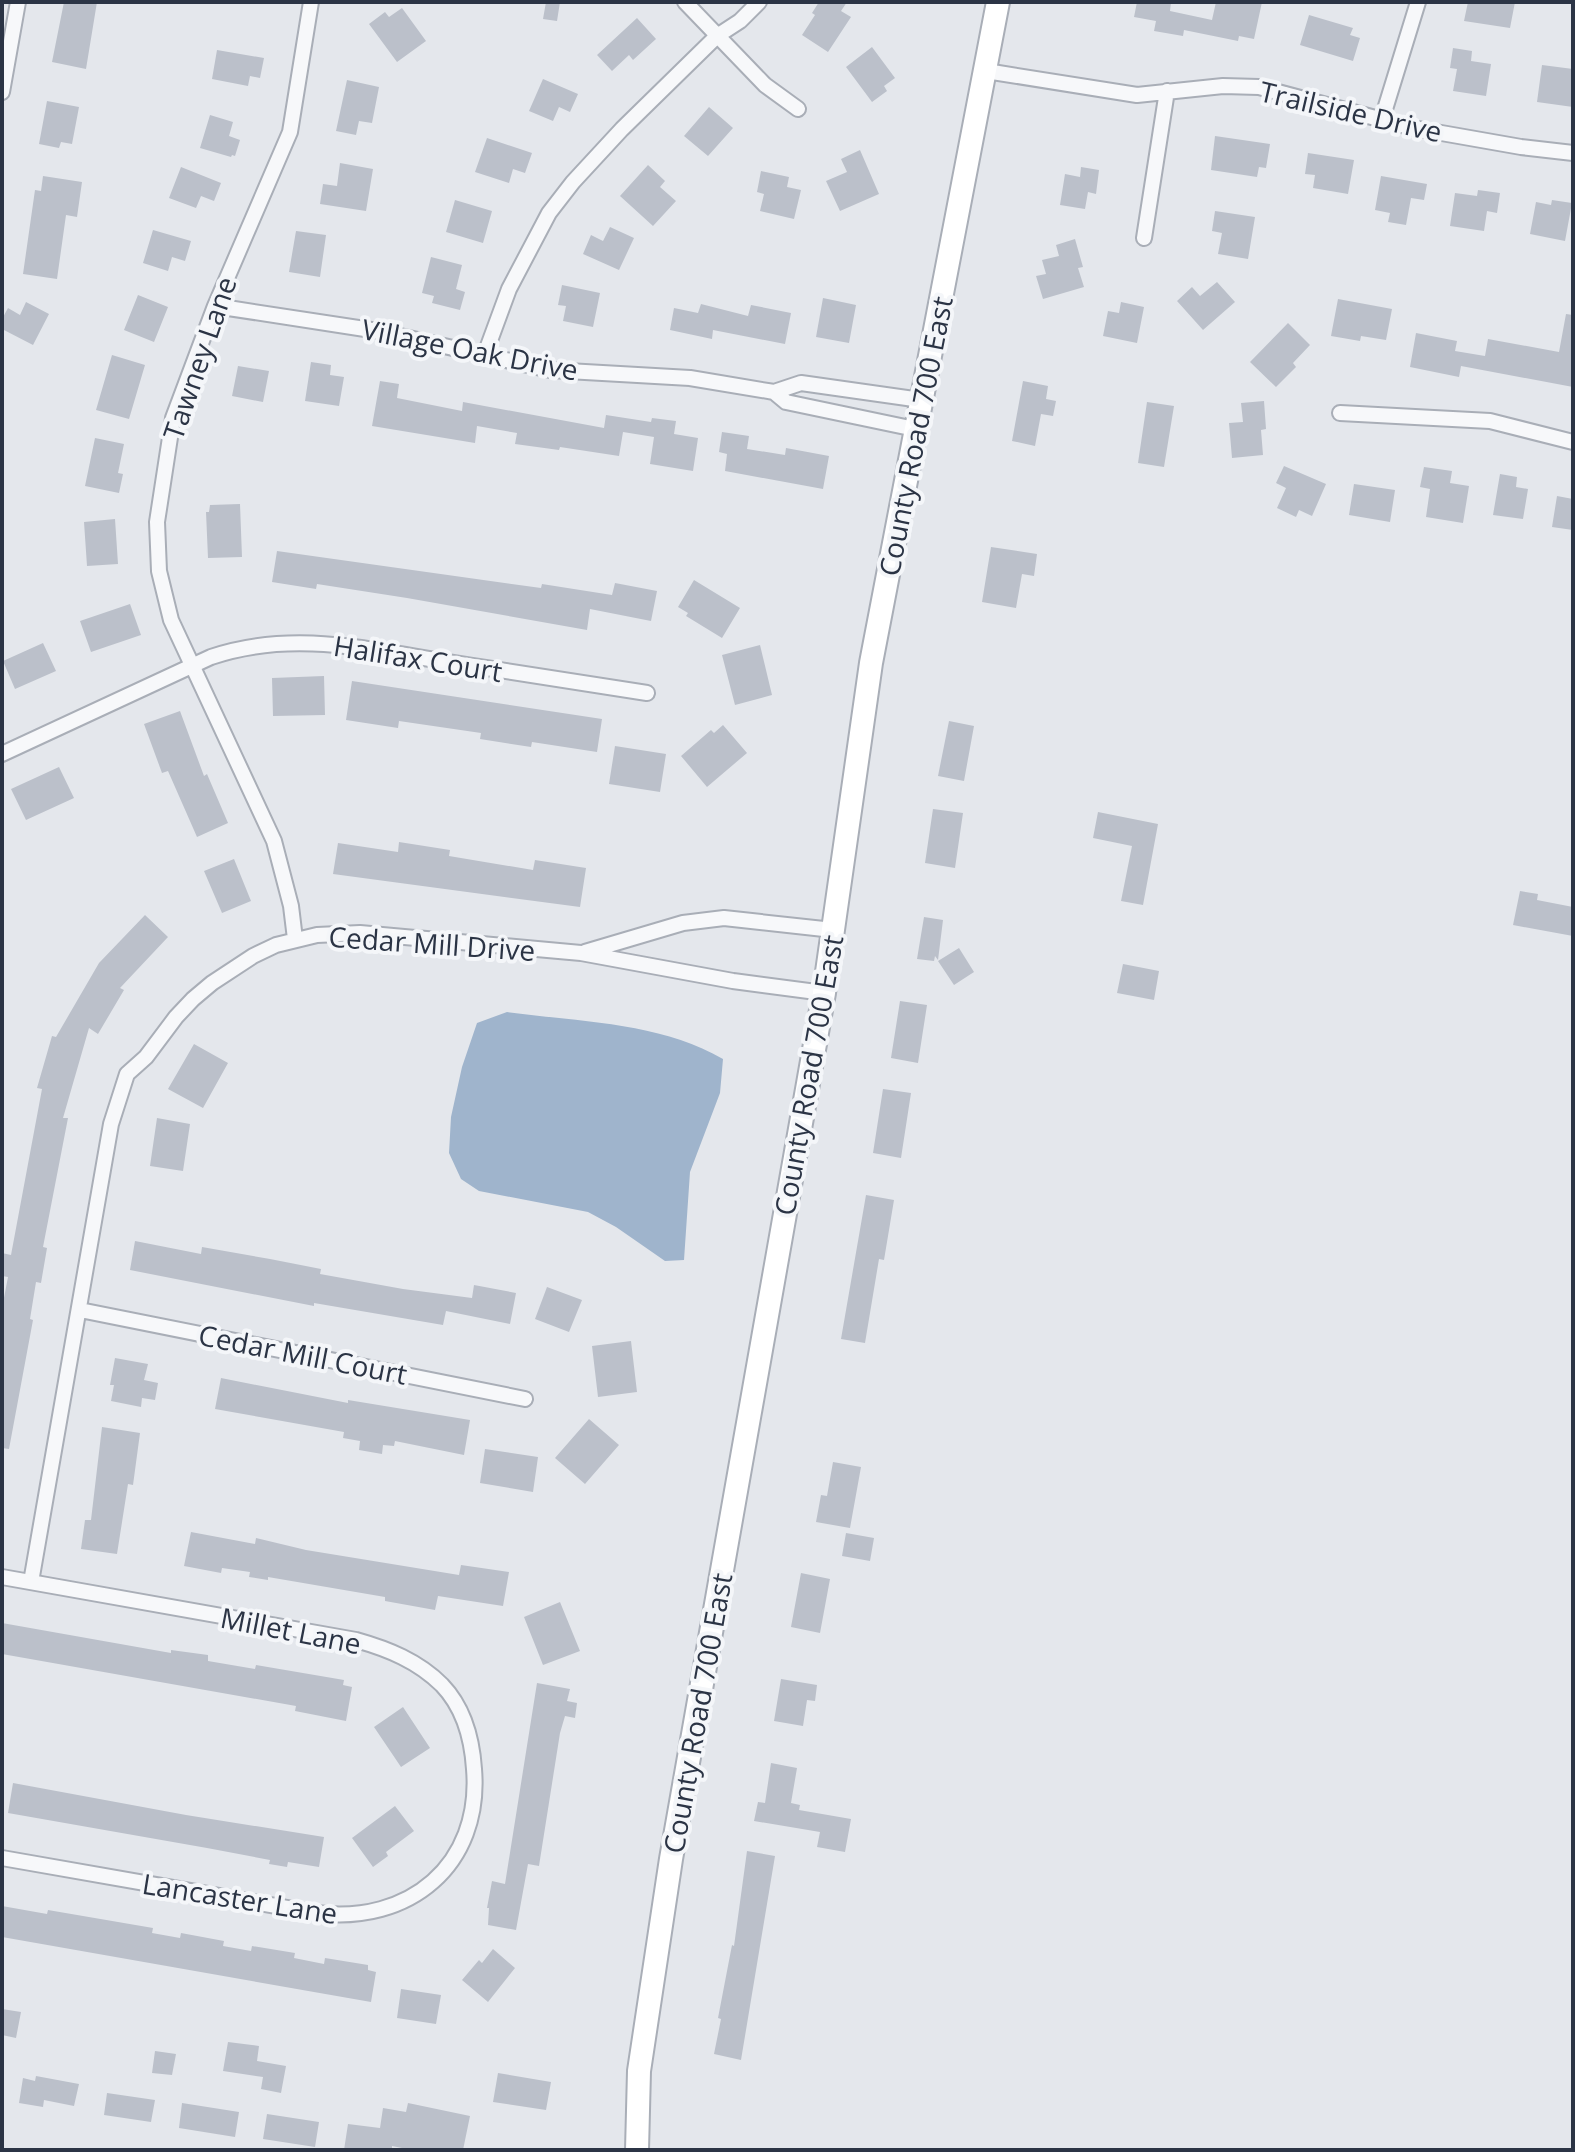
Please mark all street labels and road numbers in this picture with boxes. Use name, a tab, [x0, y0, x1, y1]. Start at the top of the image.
street label: Trailside Drive	[1256, 72, 1446, 150]
street label: Tawney Lane	[153, 271, 245, 445]
street label: County Road 700 East	[869, 293, 961, 579]
street label: Village Oak Drive	[359, 309, 581, 389]
street label: Halifax Court	[331, 626, 505, 690]
street label: Cedar Mill Drive	[327, 917, 537, 969]
street label: County Road 700 East	[765, 932, 851, 1218]
street label: Cedar Mill Court	[196, 1315, 410, 1393]
street label: County Road 700 East	[654, 1570, 740, 1856]
street label: Millet Lane	[217, 1598, 365, 1662]
street label: Lancaster Lane	[140, 1864, 340, 1932]

